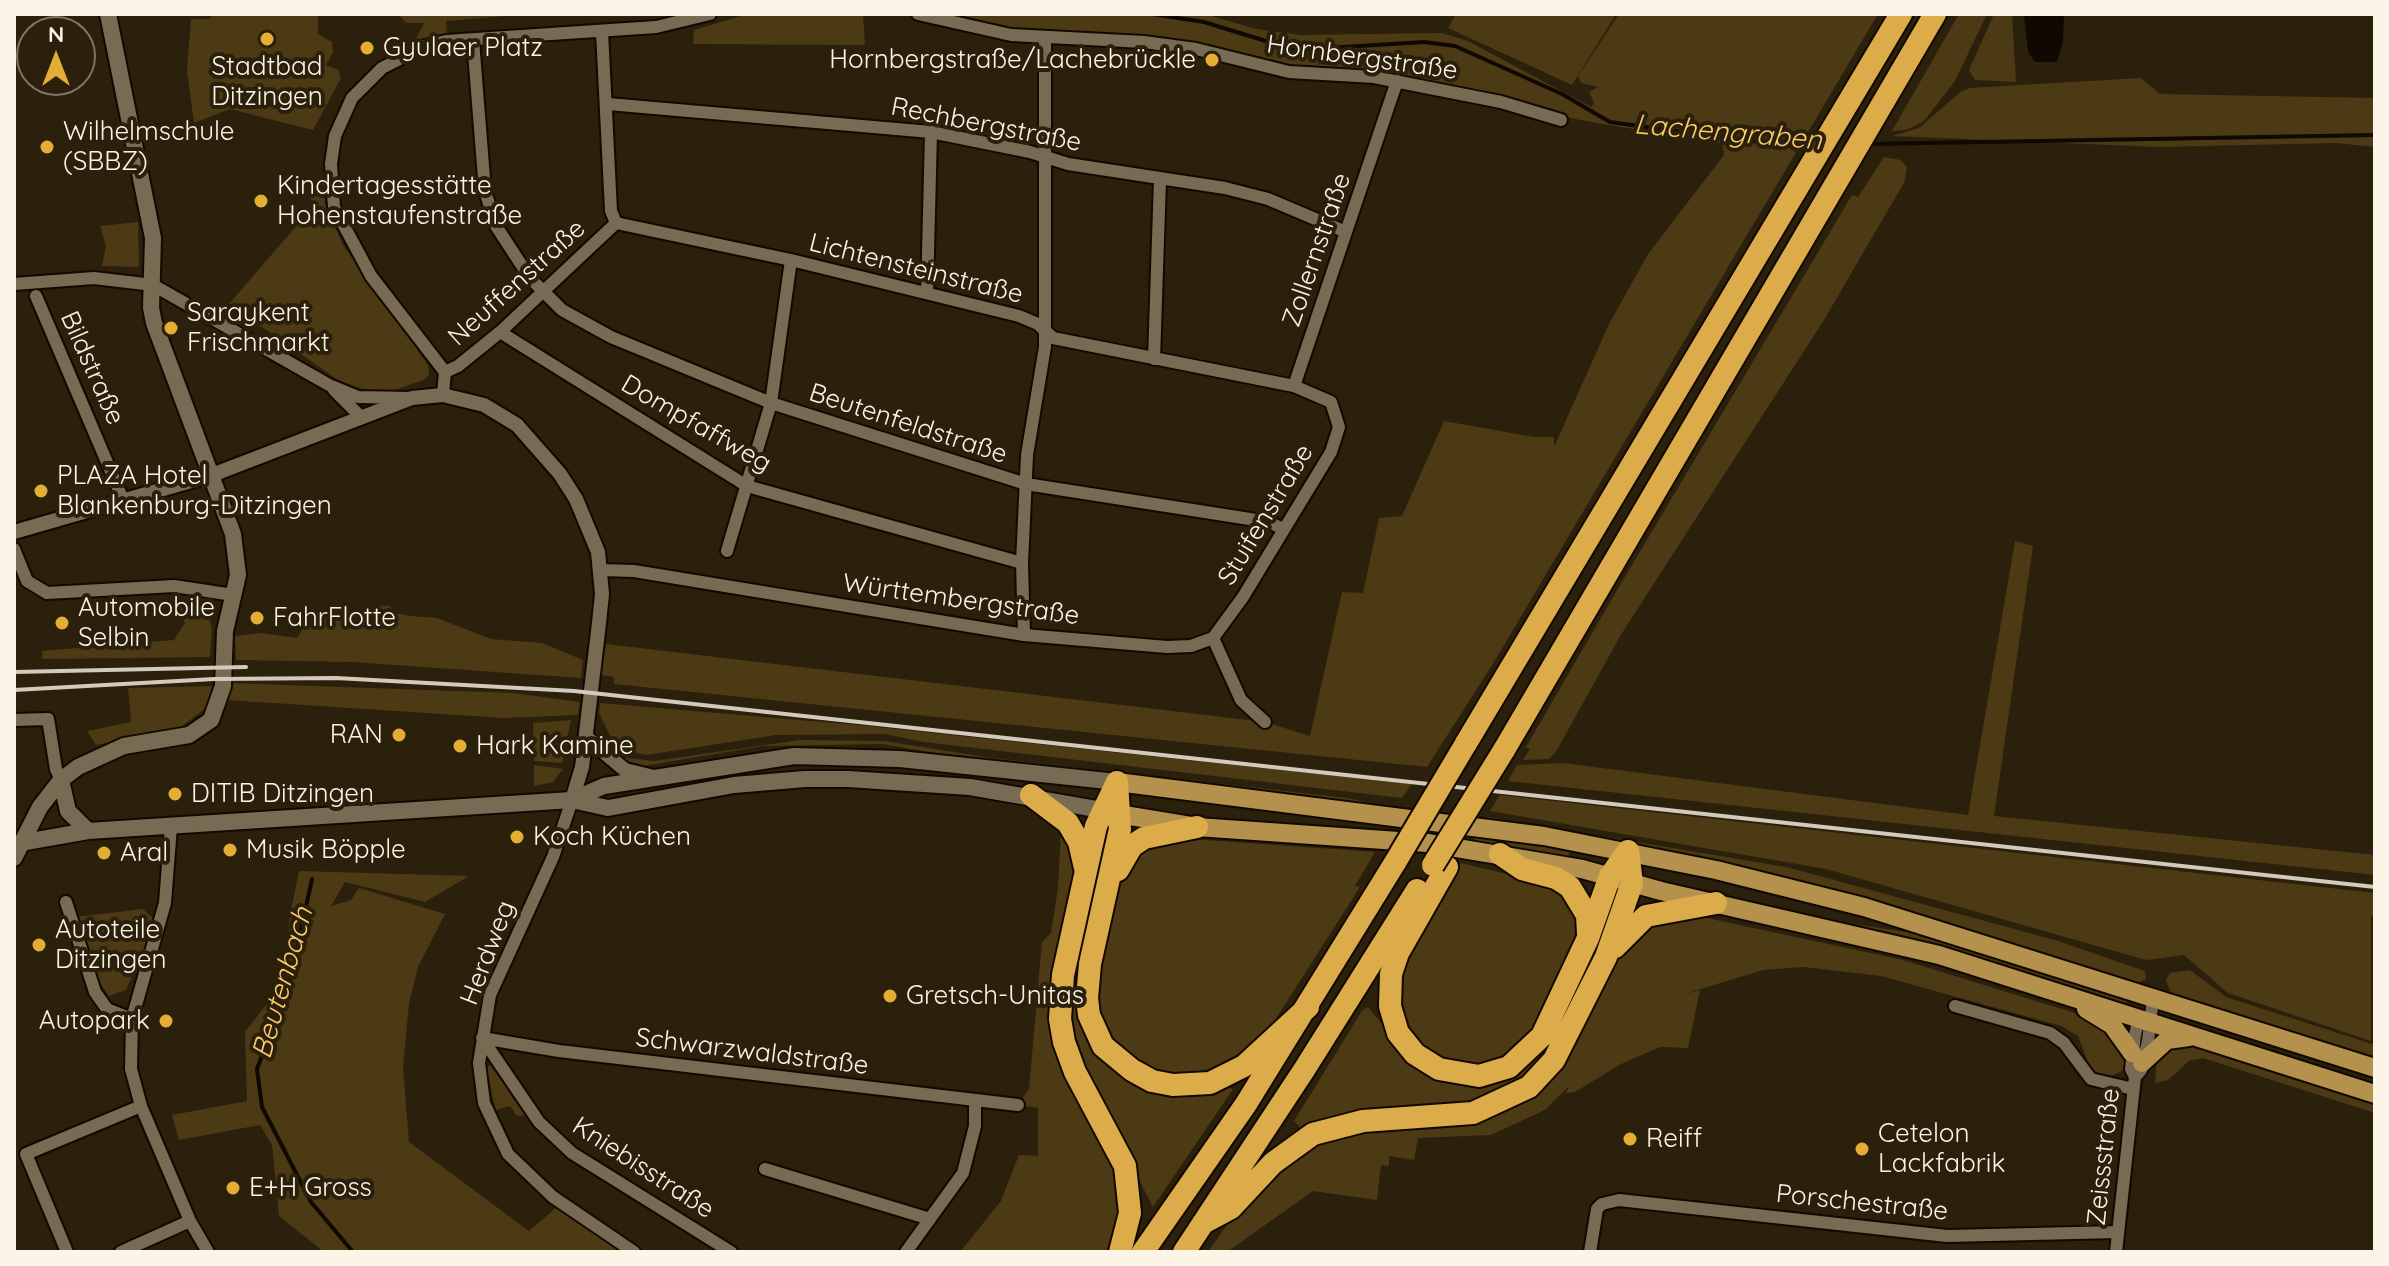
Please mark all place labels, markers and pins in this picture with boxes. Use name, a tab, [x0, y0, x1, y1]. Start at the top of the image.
marker: Stadtbad Ditzingen	[258, 30, 276, 48]
place label: Gyulaer Platz	[383, 32, 543, 64]
marker: Gyulaer Platz	[358, 39, 376, 57]
place label: Hornbergstraße/Lachebrückle	[829, 44, 1196, 76]
place label: Stadtbad Ditzingen	[211, 51, 323, 112]
marker: Hornbergstraße/Lachebrückle	[1203, 51, 1221, 69]
place label: Wilhelmschule (SBBZ)	[63, 116, 234, 178]
marker: Wilhelmschule (SBBZ)	[38, 138, 56, 156]
place label: Kindertagesstätte Hohenstaufenstraße	[277, 170, 522, 232]
marker: Kindertagesstätte Hohenstaufenstraße	[252, 192, 270, 210]
place label: Saraykent Frischmarkt	[187, 297, 330, 358]
marker: Saraykent Frischmarkt	[162, 319, 180, 337]
place label: PLAZA Hotel Blankenburg-Ditzingen	[57, 460, 332, 522]
marker: PLAZA Hotel Blankenburg-Ditzingen	[32, 482, 50, 500]
place label: Automobile Selbin	[78, 592, 215, 654]
place label: FahrFlotte	[273, 602, 396, 634]
marker: FahrFlotte	[248, 609, 266, 627]
marker: Automobile Selbin	[53, 614, 71, 632]
place label: RAN	[330, 719, 383, 751]
marker: RAN	[390, 726, 408, 744]
place label: Hark Kamine	[476, 730, 634, 762]
marker: Hark Kamine	[451, 737, 469, 755]
place label: DITIB Ditzingen	[191, 778, 374, 810]
marker: DITIB Ditzingen	[166, 785, 184, 803]
place label: Koch Küchen	[533, 821, 691, 853]
marker: Koch Küchen	[508, 828, 526, 846]
place label: Musik Böpple	[246, 834, 406, 866]
place label: Aral	[120, 837, 168, 869]
marker: Musik Böpple	[221, 841, 239, 859]
marker: Aral	[95, 844, 113, 862]
place label: Autoteile Ditzingen	[55, 914, 167, 976]
marker: Autoteile Ditzingen	[30, 936, 48, 954]
place label: Gretsch-Unitas	[906, 980, 1084, 1012]
marker: Gretsch-Unitas	[881, 987, 899, 1005]
place label: Autopark	[39, 1005, 150, 1037]
marker: Autopark	[157, 1012, 175, 1030]
place label: Cetelon Lackfabrik	[1878, 1118, 2005, 1180]
place label: Reiff	[1646, 1123, 1702, 1155]
marker: Reiff	[1621, 1130, 1639, 1148]
marker: Cetelon Lackfabrik	[1853, 1140, 1871, 1158]
place label: E+H Gross	[249, 1172, 372, 1204]
marker: E+H Gross	[224, 1179, 242, 1197]

